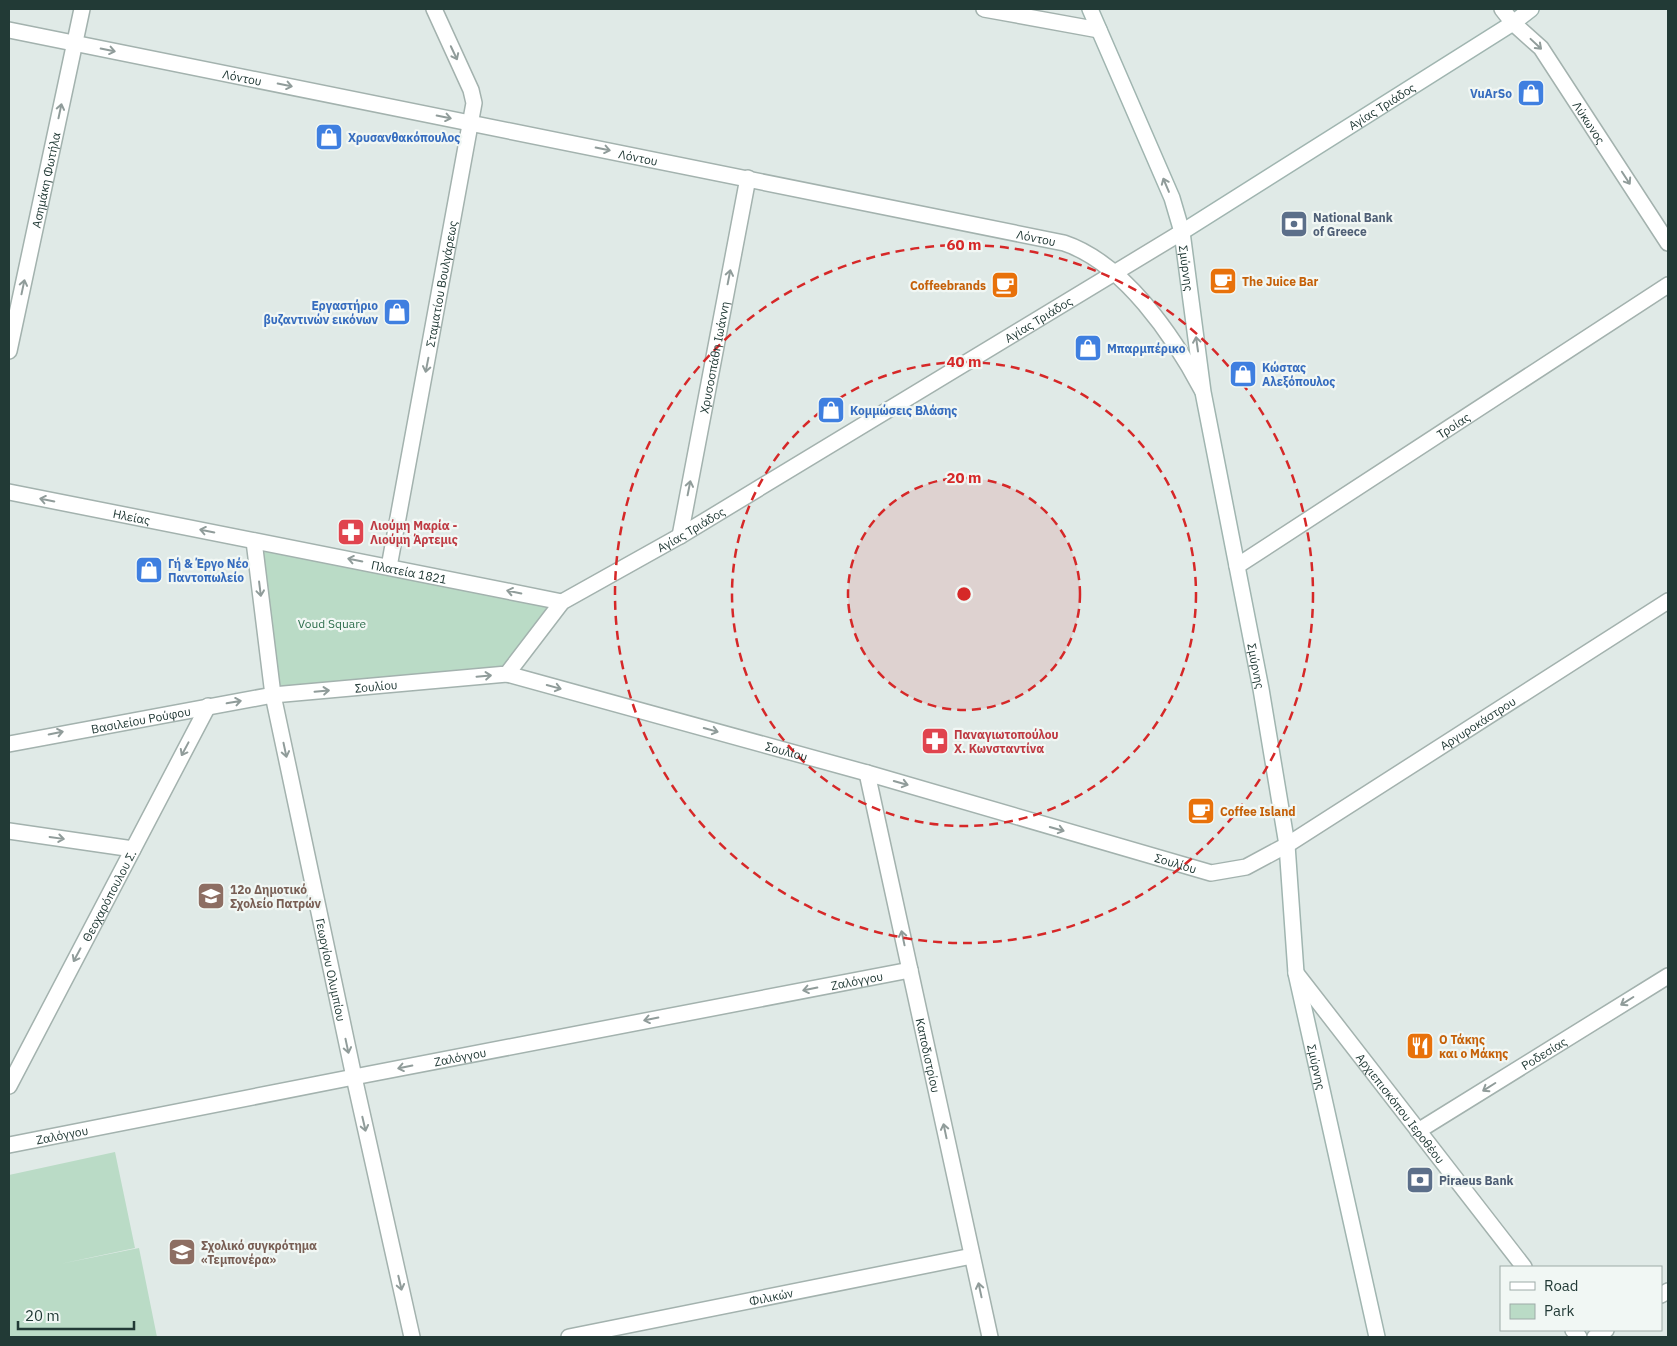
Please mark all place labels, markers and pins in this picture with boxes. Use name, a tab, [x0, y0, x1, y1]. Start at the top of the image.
shop icon: VuArSo	[1516, 78, 1546, 108]
place label: VuArSo	[1470, 86, 1512, 101]
shop icon: Χρυσανθακόπουλος	[314, 122, 344, 152]
place label: Χρυσανθακόπουλος	[348, 130, 460, 145]
bank icon: National Bank of Greece	[1279, 209, 1309, 239]
place label: National Bank of Greece	[1313, 210, 1393, 239]
cafe icon: The Juice Bar	[1208, 266, 1238, 296]
cafe icon: Coffeebrands	[990, 270, 1020, 300]
place label: The Juice Bar	[1242, 274, 1319, 289]
place label: Coffeebrands	[910, 278, 986, 293]
shop icon: Εργαστήριο βυζαντινών εικόνων	[382, 297, 412, 327]
place label: Εργαστήριο βυζαντινών εικόνων	[264, 298, 379, 327]
shop icon: Μπαρμπέρικο	[1073, 333, 1103, 363]
place label: Μπαρμπέρικο	[1107, 341, 1186, 356]
shop icon: Κώστας Αλεξόπουλος	[1228, 359, 1258, 389]
place label: Κώστας Αλεξόπουλος	[1262, 360, 1335, 389]
shop icon: Κομμώσεις Βλάσης	[816, 395, 846, 425]
place label: Κομμώσεις Βλάσης	[850, 403, 957, 418]
pharmacy icon: Λιούμη Μαρία - Λιούμη Άρτεμις	[336, 517, 366, 547]
place label: Λιούμη Μαρία - Λιούμη Άρτεμις	[370, 518, 458, 547]
shop icon: Γή & Έργο Νέο Παντοπωλείο	[134, 555, 164, 585]
place label: Γή & Έργο Νέο Παντοπωλείο	[168, 556, 249, 585]
centre of rings	[955, 585, 973, 603]
pharmacy icon: Παναγιωτοπούλου Χ. Κωνσταντίνα	[920, 726, 950, 756]
place label: Παναγιωτοπούλου Χ. Κωνσταντίνα	[954, 727, 1059, 756]
cafe icon: Coffee Island	[1186, 796, 1216, 826]
place label: Coffee Island	[1220, 804, 1296, 819]
school or university icon: 12ο Δημοτικό Σχολείο Πατρών	[196, 881, 226, 911]
place label: 12ο Δημοτικό Σχολείο Πατρών	[230, 882, 321, 911]
restaurant icon: Ο Τάκης και ο Μάκης	[1405, 1031, 1435, 1061]
place label: Ο Τάκης και ο Μάκης	[1439, 1032, 1508, 1061]
bank icon: Piraeus Bank	[1405, 1165, 1435, 1195]
place label: Piraeus Bank	[1439, 1173, 1514, 1188]
school or university icon: Σχολικό συγκρότημα «Τεμπονέρα»	[167, 1237, 197, 1267]
place label: Σχολικό συγκρότημα «Τεμπονέρα»	[201, 1238, 317, 1267]

